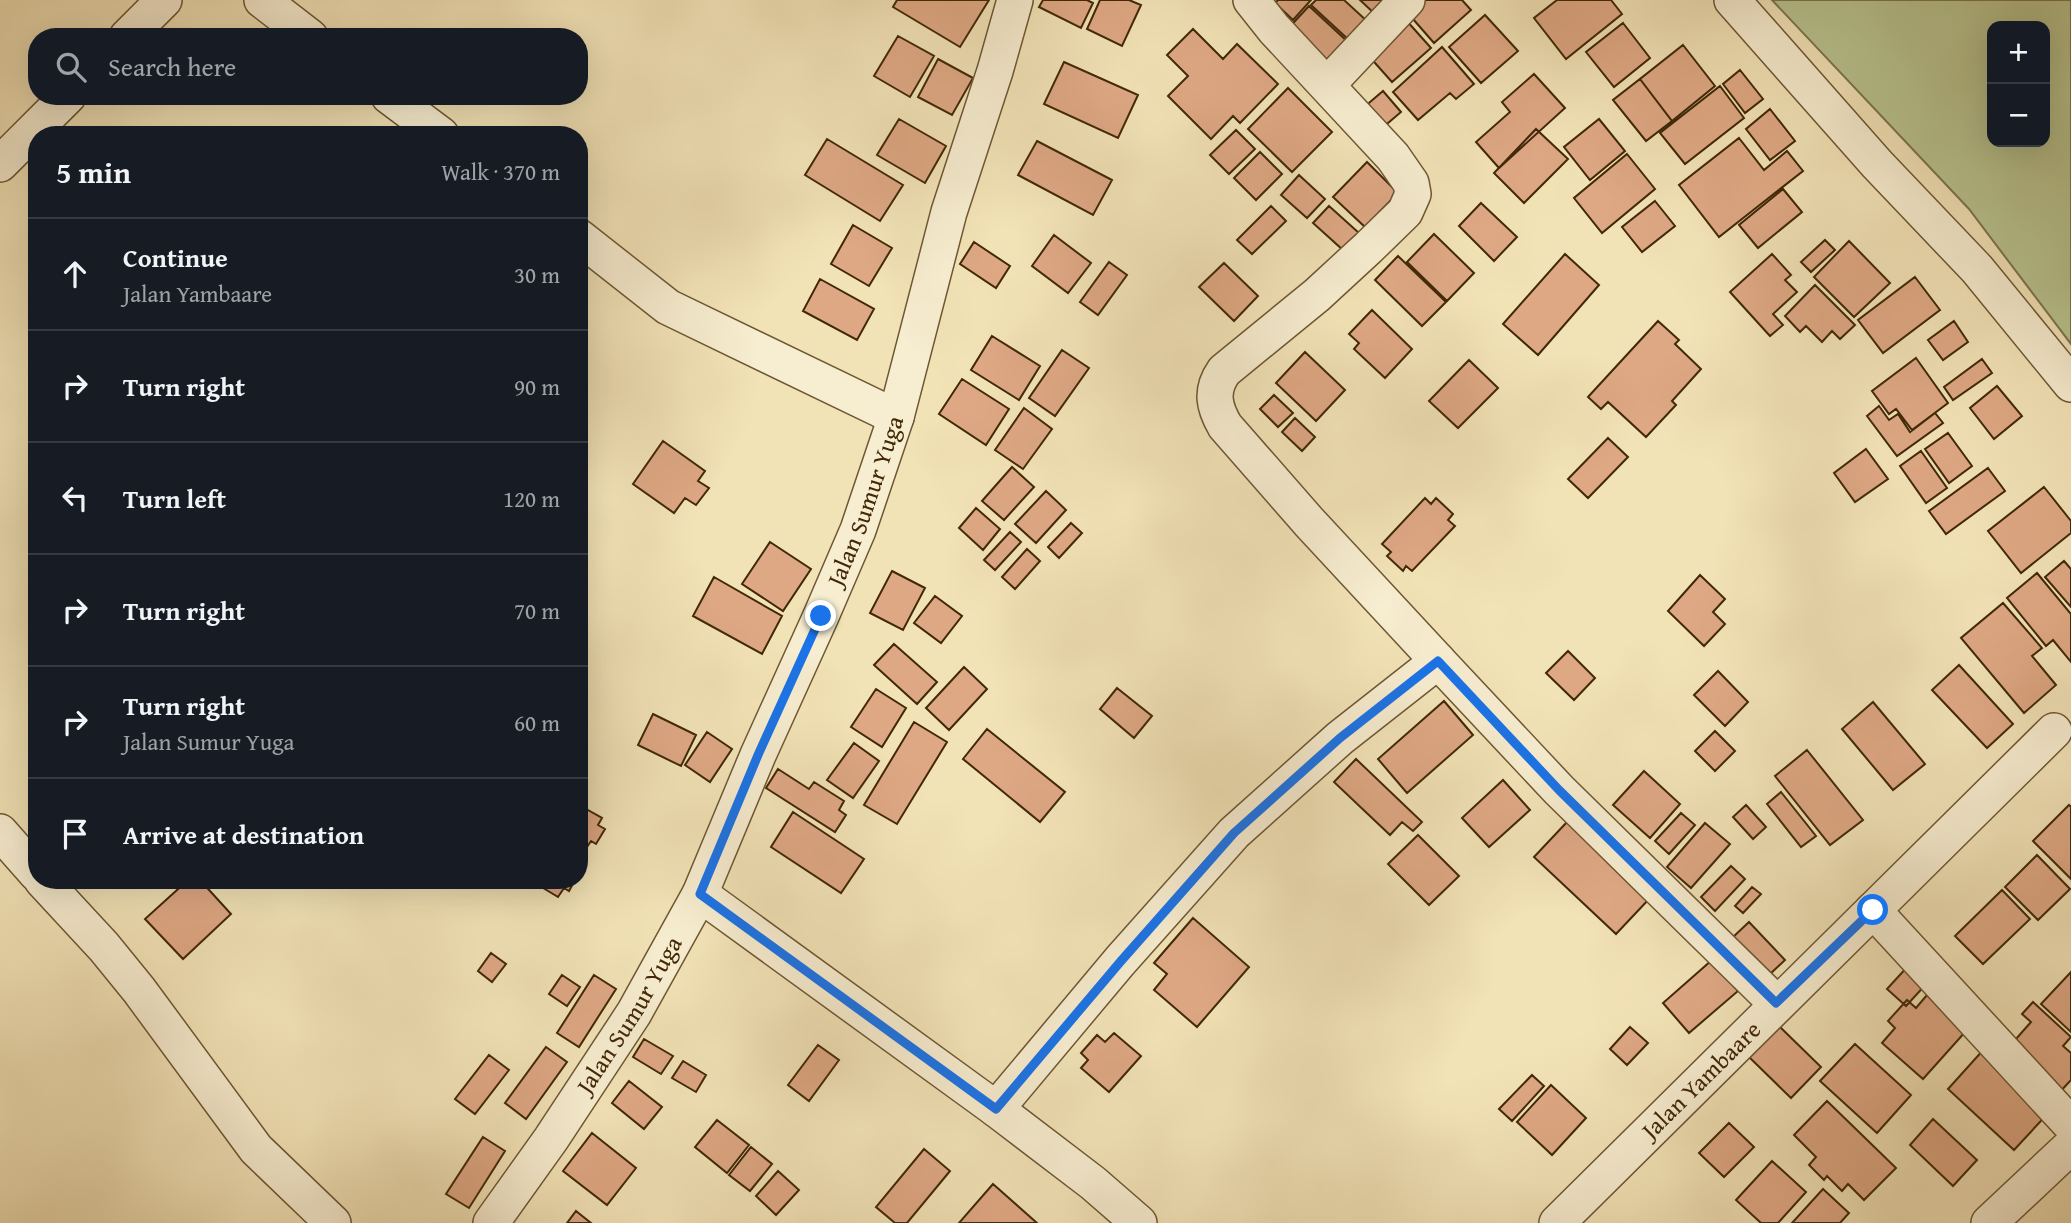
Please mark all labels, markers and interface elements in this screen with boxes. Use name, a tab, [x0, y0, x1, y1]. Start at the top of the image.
map controls	[1987, 21, 2050, 147]
button: +	[1987, 21, 2050, 84]
search box	[28, 28, 588, 105]
text: Search here	[108, 47, 236, 86]
icon: search	[52, 48, 90, 86]
button: −	[1987, 84, 2050, 147]
text: 5 min	[56, 150, 131, 194]
text: Walk · 370 m	[441, 155, 560, 188]
text: Continue	[123, 238, 228, 277]
icon: ahead	[56, 255, 94, 293]
text: 30 m	[514, 258, 560, 291]
text: Jalan Yambaare	[123, 277, 272, 310]
icon: right	[56, 367, 94, 405]
text: Turn right	[123, 367, 245, 406]
text: 90 m	[514, 370, 560, 403]
street label: Jalan Sumur Yuga	[817, 410, 912, 594]
icon: left	[56, 479, 94, 517]
text: Turn left	[123, 479, 226, 518]
text: 120 m	[503, 482, 560, 515]
icon: right	[56, 591, 94, 629]
text: Turn right	[123, 591, 245, 630]
text: 70 m	[514, 594, 560, 627]
route end	[805, 600, 836, 631]
text: Turn right	[123, 686, 245, 725]
icon: right	[56, 703, 94, 741]
text: 60 m	[514, 706, 560, 739]
text: Jalan Sumur Yuga	[123, 725, 294, 758]
icon: arrive	[56, 815, 94, 853]
text: Arrive at destination	[123, 815, 364, 854]
route start	[1857, 894, 1888, 925]
street label: Jalan Sumur Yuga	[566, 929, 691, 1103]
street label: Jalan Yambaare	[1631, 1013, 1769, 1149]

